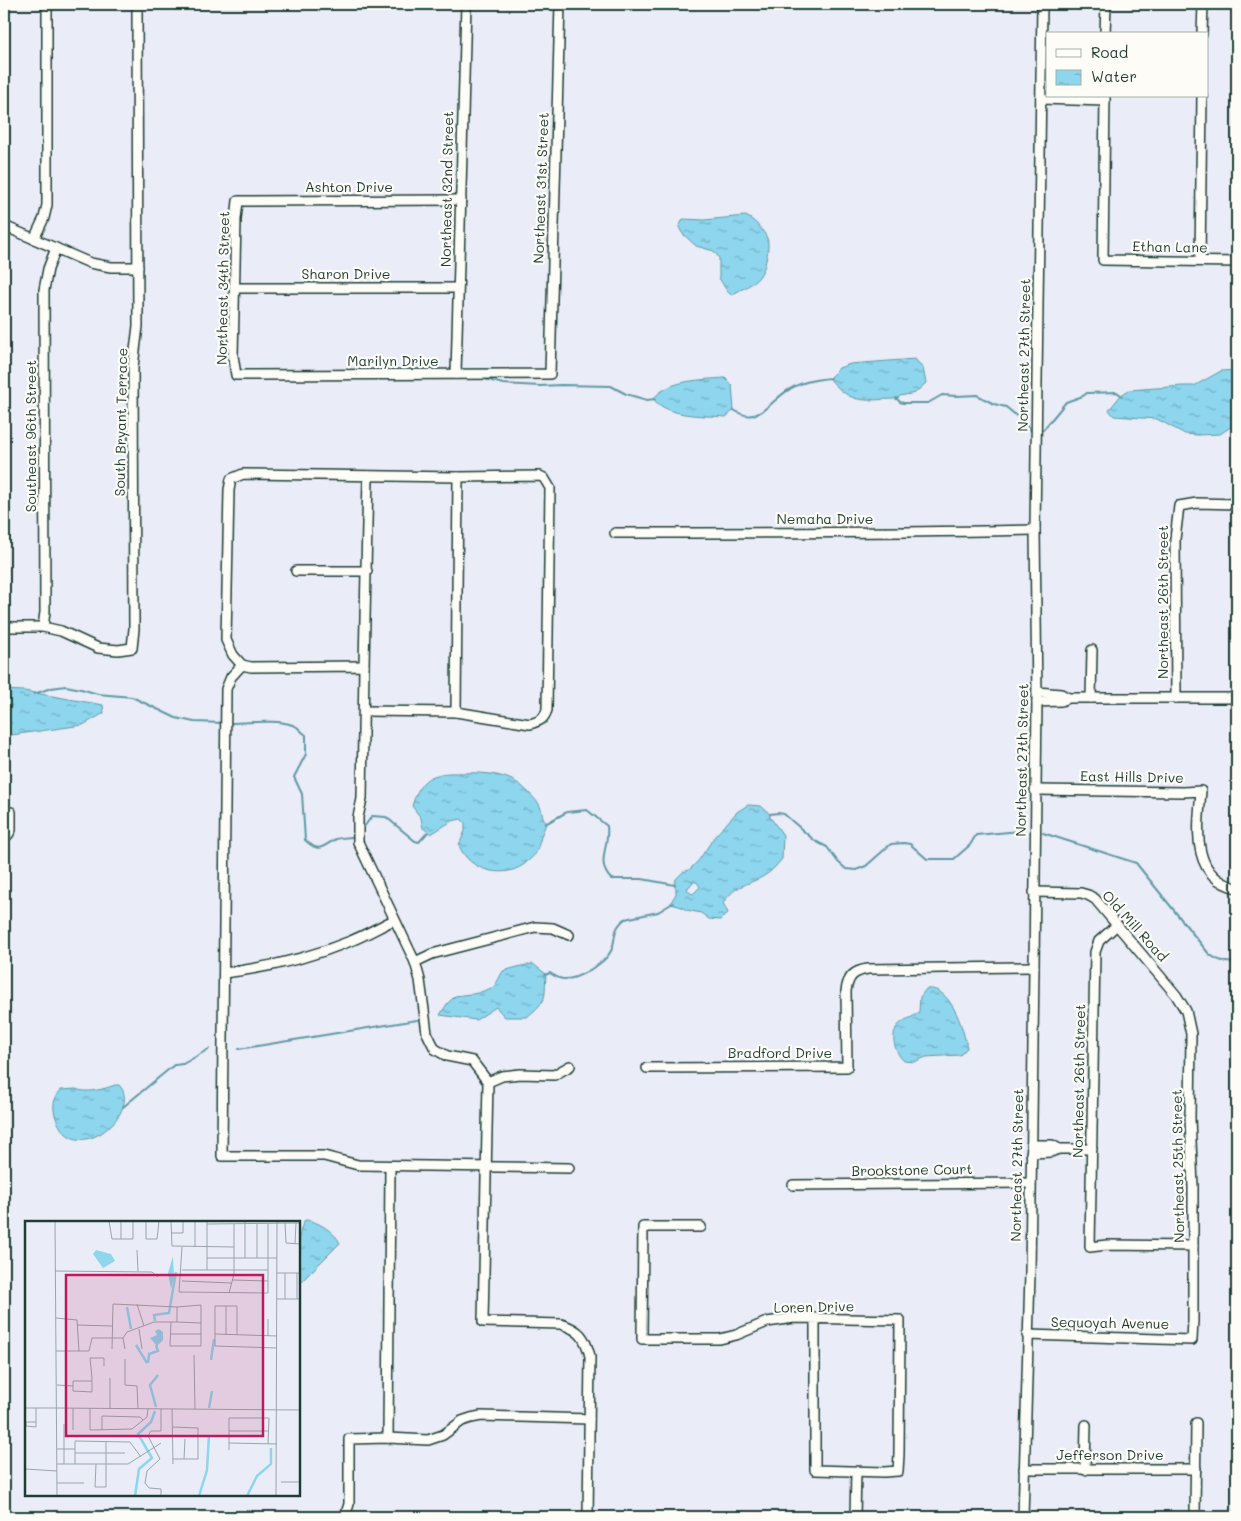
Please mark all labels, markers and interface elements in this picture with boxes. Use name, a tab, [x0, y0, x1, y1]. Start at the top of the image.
legend	[1046, 32, 1208, 98]
text: Road	[1091, 42, 1128, 62]
text: Water	[1091, 66, 1137, 86]
street label: Northeast 32nd Street	[436, 111, 457, 267]
street label: Northeast 31st Street	[528, 112, 553, 264]
street label: Ashton Drive	[305, 177, 393, 196]
street label: Northeast 34th Street	[212, 211, 233, 365]
street label: Ethan Lane	[1132, 236, 1208, 257]
street label: Sharon Drive	[301, 264, 391, 283]
street label: Northeast 27th Street	[1013, 278, 1034, 432]
street label: South Bryant Terrace	[110, 348, 131, 496]
street label: Marilyn Drive	[347, 351, 439, 370]
street label: Southeast 96th Street	[21, 360, 40, 512]
street label: Nemaha Drive	[777, 509, 873, 528]
street label: Northeast 26th Street	[1153, 525, 1172, 679]
street label: Northeast 27th Street	[1011, 683, 1032, 837]
street label: East Hills Drive	[1080, 766, 1184, 787]
street label: Old Mill Road	[1098, 886, 1173, 965]
street label: Northeast 26th Street	[1068, 1004, 1089, 1158]
street label: Bradford Drive	[728, 1043, 832, 1062]
street label: Northeast 27th Street	[1006, 1088, 1027, 1242]
street label: Northeast 25th Street	[1167, 1089, 1188, 1243]
street label: Brookstone Court	[851, 1159, 973, 1180]
inset map	[25, 1221, 300, 1496]
street label: Loren Drive	[774, 1296, 854, 1317]
street label: Sequoyah Avenue	[1051, 1312, 1169, 1333]
street label: Jefferson Drive	[1056, 1445, 1164, 1464]

